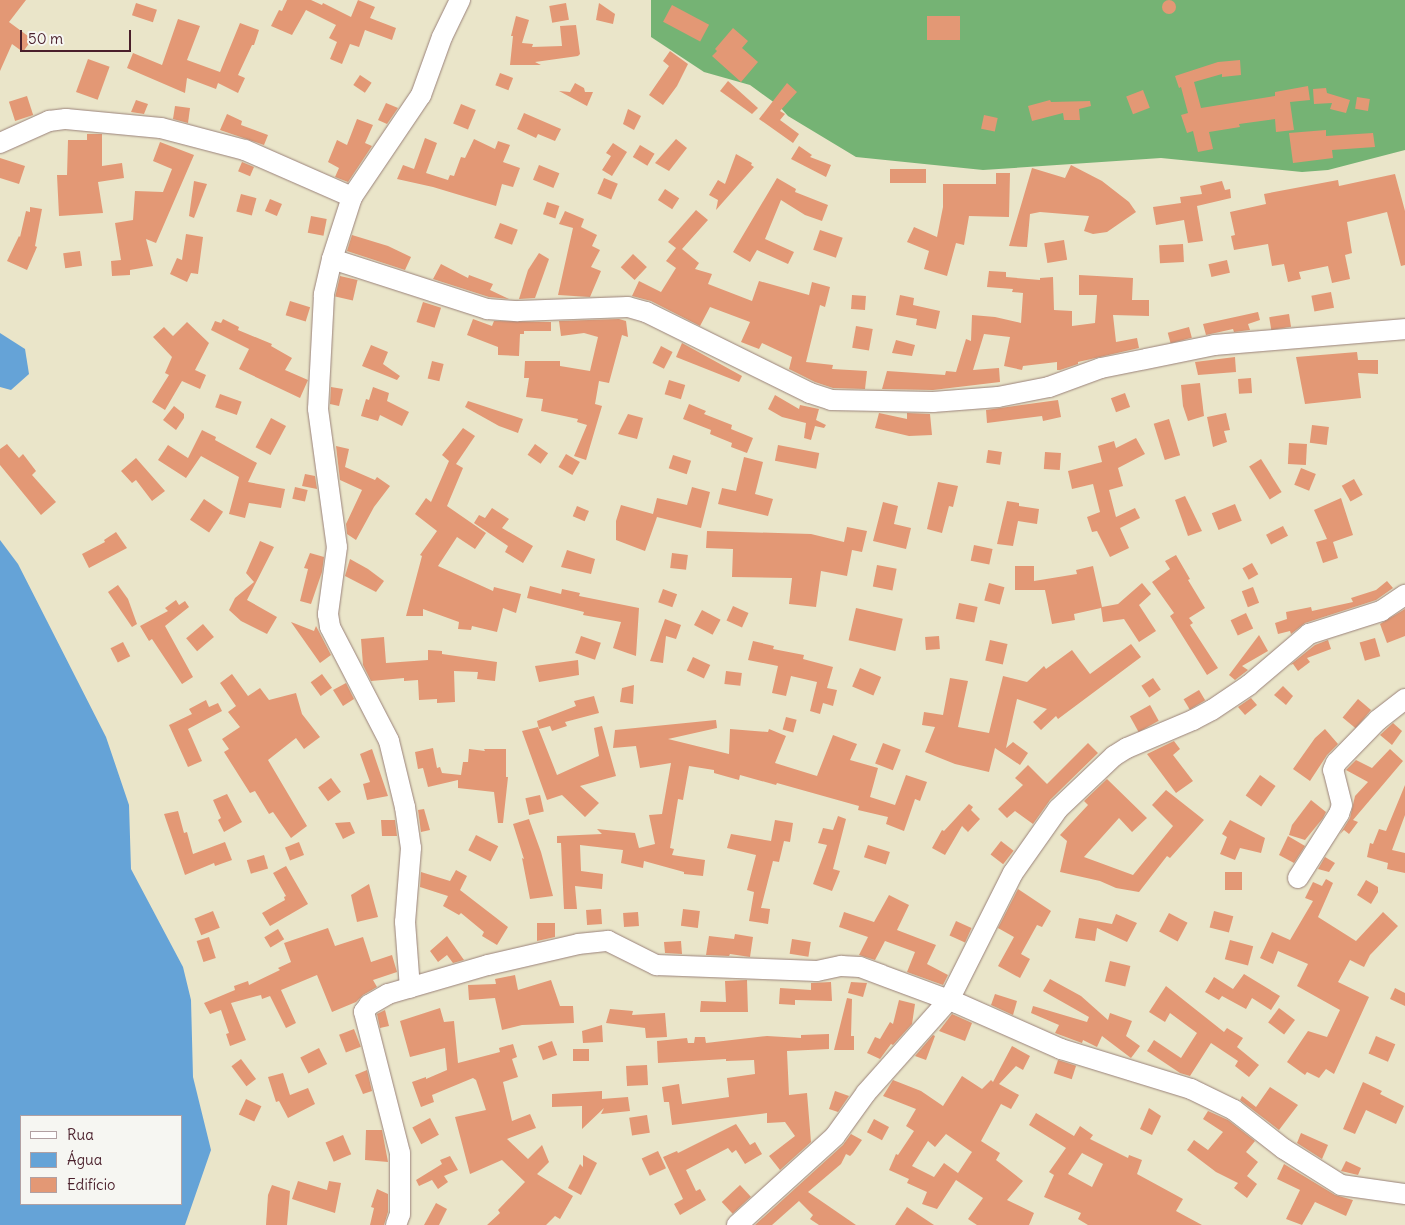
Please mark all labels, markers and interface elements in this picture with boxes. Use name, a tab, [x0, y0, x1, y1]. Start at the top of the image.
scale bar	[22, 20, 134, 52]
text: 50 m	[28, 29, 63, 48]
legend	[20, 1115, 182, 1205]
text: Rua	[67, 1125, 94, 1144]
text: Água	[67, 1150, 102, 1169]
text: Edifício	[67, 1175, 115, 1194]

